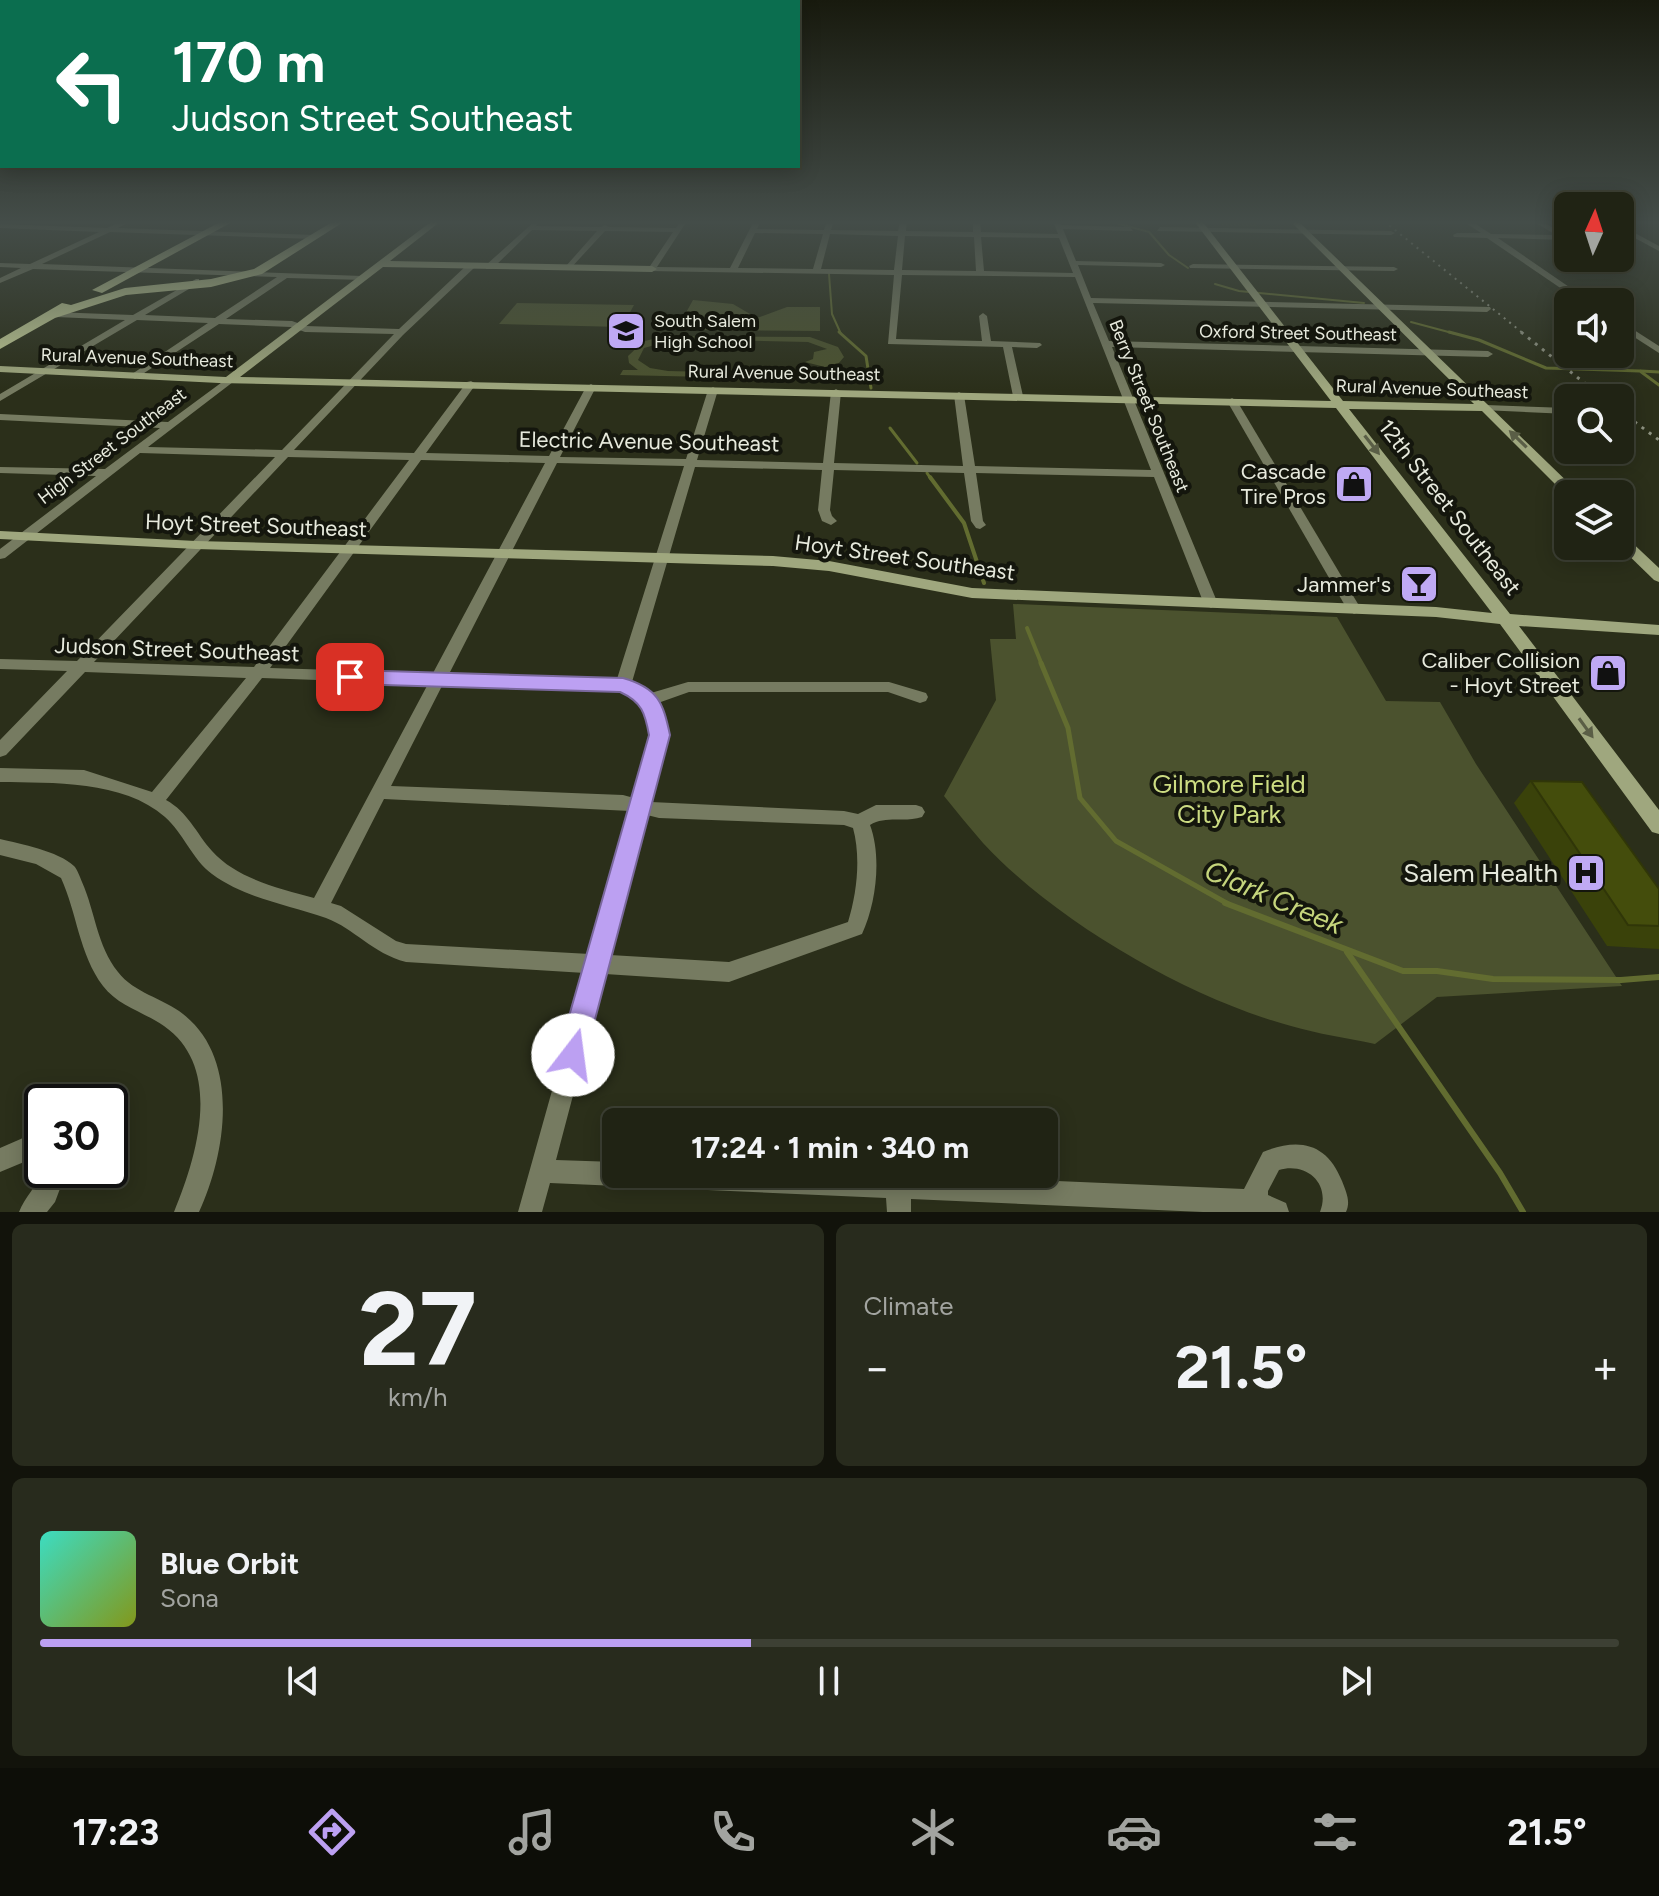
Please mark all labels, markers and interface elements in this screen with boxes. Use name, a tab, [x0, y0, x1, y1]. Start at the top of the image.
text: 170 m	[172, 29, 325, 96]
icon: left	[40, 32, 144, 136]
text: Judson Street Southeast	[172, 97, 573, 140]
north arrow	[1554, 192, 1634, 272]
map controls	[1554, 192, 1634, 560]
button: sound	[1554, 288, 1634, 368]
school or university icon: South Salem High School	[605, 310, 647, 352]
place label: South Salem High School	[654, 310, 756, 353]
street label: Berry Street Southeast	[1104, 316, 1194, 496]
street label: Oxford Street Southeast	[1199, 320, 1397, 346]
street label: Rural Avenue Southeast	[40, 344, 234, 372]
street label: Rural Avenue Southeast	[687, 360, 881, 386]
street label: Rural Avenue Southeast	[1335, 375, 1529, 403]
street label: High Street Southeast	[33, 383, 191, 509]
button: search	[1554, 384, 1634, 464]
street label: 12th Street Southeast	[1373, 414, 1527, 600]
street label: Electric Avenue Southeast	[518, 426, 780, 457]
one-way arrow	[1509, 431, 1528, 449]
one-way arrow	[1364, 435, 1380, 456]
place label: Cascade Tire Pros	[1241, 458, 1326, 510]
shop icon: Cascade Tire Pros	[1333, 463, 1375, 505]
button: layers	[1554, 480, 1634, 560]
street label: Hoyt Street Southeast	[144, 508, 368, 543]
street label: Hoyt Street Southeast	[793, 529, 1017, 586]
bar icon: Jammer's	[1398, 563, 1440, 605]
place label: Jammer's	[1297, 571, 1391, 598]
street label: Judson Street Southeast	[54, 632, 300, 667]
pin	[316, 643, 384, 711]
place label: Caliber Collision - Hoyt Street	[1421, 647, 1580, 699]
shop icon: Caliber Collision - Hoyt Street	[1587, 652, 1629, 694]
icon: arrive	[328, 655, 372, 699]
one-way arrow	[1577, 717, 1593, 738]
park label: Gilmore Field City Park	[1152, 768, 1306, 830]
hospital icon: Salem Health	[1565, 852, 1607, 894]
water label: Clark Creek	[1200, 853, 1350, 942]
place label: Salem Health	[1403, 857, 1558, 889]
position arrow	[531, 1013, 615, 1097]
speed limit sign: 30	[24, 1084, 128, 1188]
text: 17:24 · 1 min · 340 m	[691, 1129, 969, 1166]
text: 27	[359, 1266, 477, 1391]
text: Climate	[864, 1290, 953, 1322]
text: 21.5°	[1175, 1331, 1307, 1403]
text: −	[864, 1341, 891, 1394]
text: +	[1592, 1341, 1619, 1394]
text: km/h	[388, 1381, 447, 1413]
text: Blue Orbit	[160, 1545, 299, 1582]
text: Sona	[160, 1582, 219, 1614]
icon: previous	[281, 1659, 325, 1703]
icon: pause	[807, 1659, 851, 1703]
icon: next	[1334, 1659, 1378, 1703]
icon: directions	[304, 1804, 360, 1860]
icon: music	[504, 1804, 560, 1860]
icon: phone	[705, 1804, 761, 1860]
icon: climate	[905, 1804, 961, 1860]
icon: car	[1106, 1804, 1162, 1860]
icon: filters	[1307, 1804, 1363, 1860]
text: 17:23	[72, 1811, 159, 1854]
text: 21.5°	[1507, 1811, 1587, 1854]

